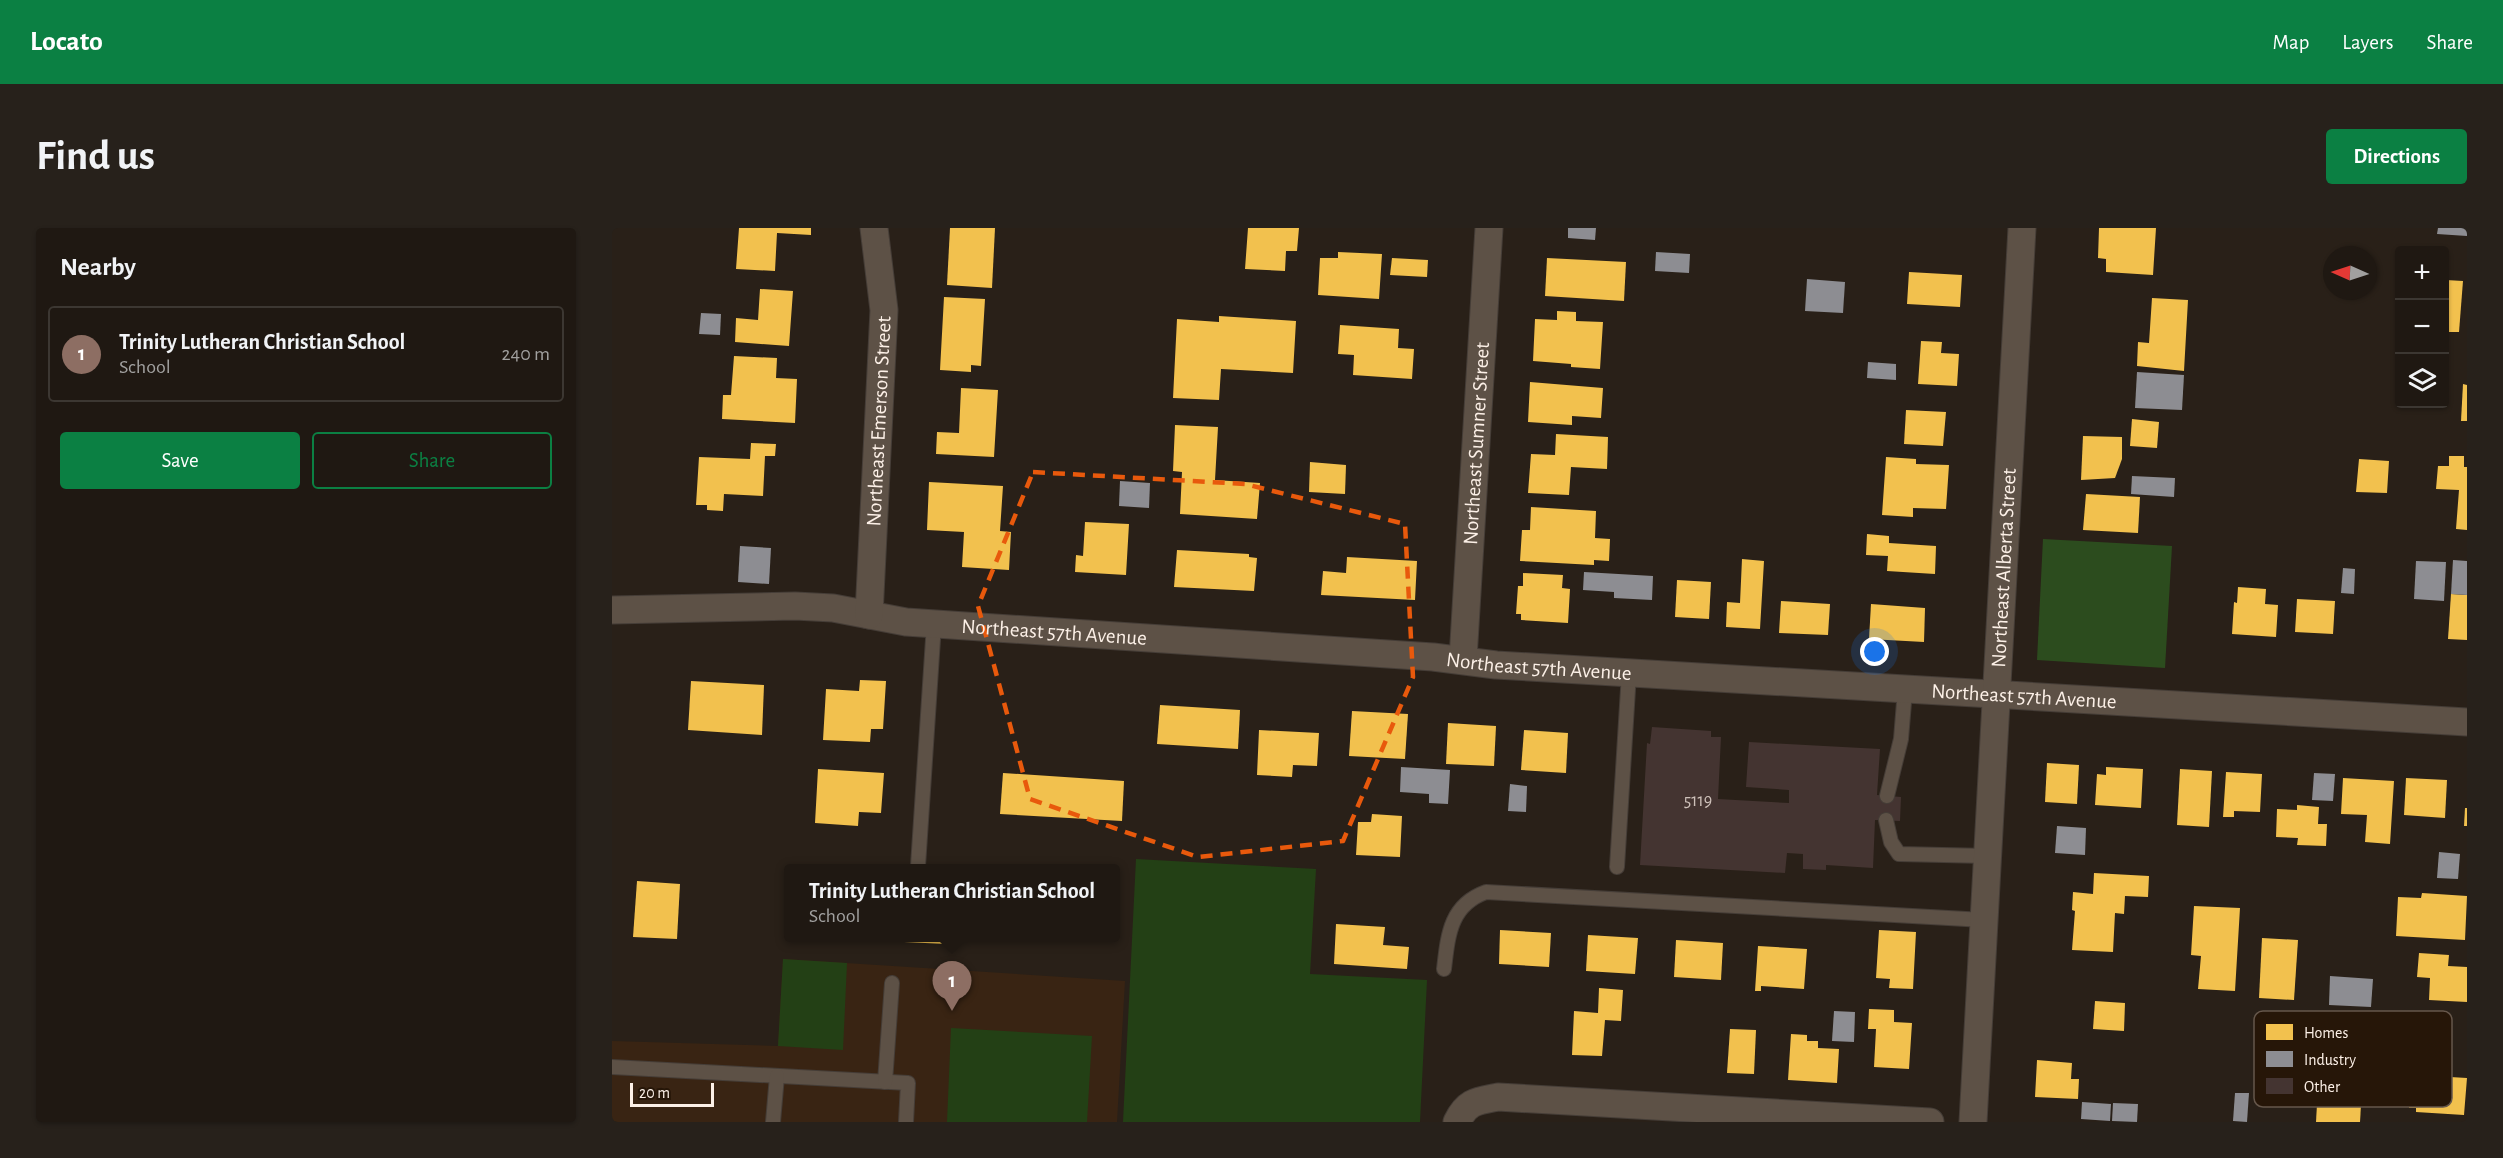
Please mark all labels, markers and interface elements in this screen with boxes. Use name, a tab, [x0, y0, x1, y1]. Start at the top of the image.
text: Locato	[30, 28, 103, 56]
text: Map	[2273, 32, 2309, 53]
text: Layers	[2342, 32, 2393, 53]
text: Share	[2426, 32, 2473, 53]
button: Directions	[2326, 129, 2467, 184]
text: Find us	[36, 135, 155, 177]
north arrow	[2323, 246, 2377, 300]
map controls	[2395, 246, 2449, 408]
button: +	[2395, 246, 2449, 300]
text: Nearby	[60, 254, 136, 280]
button: −	[2395, 300, 2449, 354]
street label: Northeast Emerson Street	[863, 315, 894, 527]
text: Trinity Lutheran Christian School	[119, 331, 405, 353]
street label: Northeast Sumner Street	[1459, 341, 1493, 545]
text: 1	[78, 344, 85, 364]
text: 240 m	[501, 344, 550, 364]
button: layers	[2395, 354, 2449, 408]
text: School	[119, 357, 171, 377]
button: Save	[60, 432, 300, 489]
button: Share	[312, 432, 552, 489]
street label: Northeast Alberta Street	[1987, 467, 2019, 668]
street label: Northeast 57th Avenue	[961, 615, 1148, 648]
your location	[1860, 637, 1889, 666]
street label: Northeast 57th Avenue	[1445, 648, 1632, 683]
street label: Northeast 57th Avenue	[1931, 680, 2117, 712]
house number: 5119	[1684, 792, 1712, 810]
popup	[784, 864, 1120, 942]
text: Trinity Lutheran Christian School	[809, 880, 1095, 902]
text: School	[809, 906, 861, 926]
pin: 1	[932, 962, 972, 1011]
legend	[2254, 1011, 2452, 1107]
text: Homes	[2304, 1025, 2348, 1041]
text: Industry	[2304, 1052, 2356, 1069]
text: Other	[2304, 1079, 2341, 1095]
scale bar	[630, 1080, 714, 1108]
text: 20 m	[639, 1085, 670, 1101]

